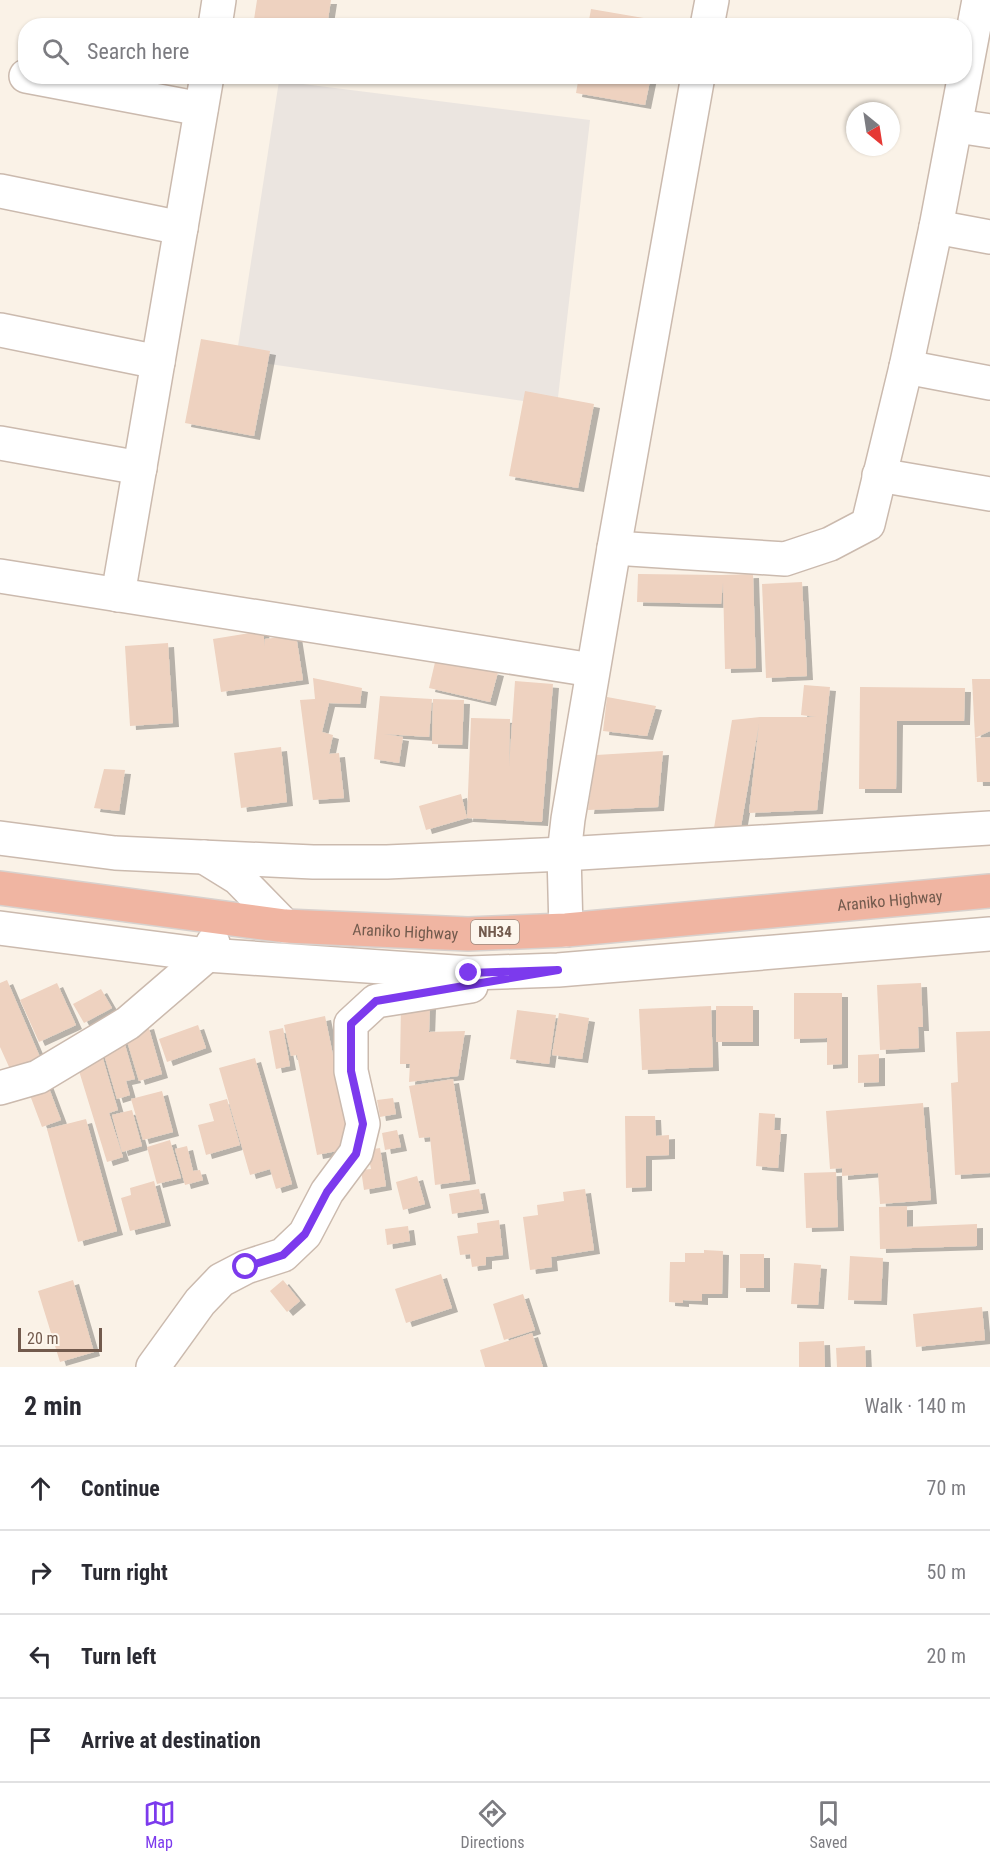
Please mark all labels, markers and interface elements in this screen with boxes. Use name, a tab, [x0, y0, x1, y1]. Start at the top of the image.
search box	[18, 18, 972, 84]
icon: search	[39, 35, 72, 68]
text: Search here	[87, 39, 189, 64]
north arrow	[846, 102, 900, 156]
street label: Araniko Highway	[836, 886, 944, 915]
street label: Araniko Highway	[352, 920, 459, 944]
road number: NH34	[471, 920, 519, 944]
route end	[455, 959, 481, 985]
route start	[232, 1253, 258, 1279]
scale bar	[18, 1325, 102, 1352]
text: 20 m	[27, 1329, 59, 1348]
text: 2 min	[24, 1391, 82, 1421]
text: Walk · 140 m	[865, 1394, 966, 1418]
icon: ahead	[24, 1472, 57, 1505]
text: Continue	[81, 1476, 160, 1501]
text: 70 m	[927, 1476, 966, 1500]
icon: right	[24, 1556, 57, 1589]
text: Turn right	[81, 1560, 168, 1585]
text: 50 m	[927, 1560, 966, 1584]
icon: left	[24, 1640, 57, 1673]
text: Turn left	[81, 1644, 156, 1669]
text: 20 m	[927, 1644, 966, 1668]
icon: arrive	[24, 1724, 57, 1757]
text: Arrive at destination	[81, 1728, 261, 1753]
tab: Map	[143, 1797, 176, 1852]
tab: Directions	[461, 1797, 524, 1852]
tab: Saved	[809, 1797, 847, 1852]

